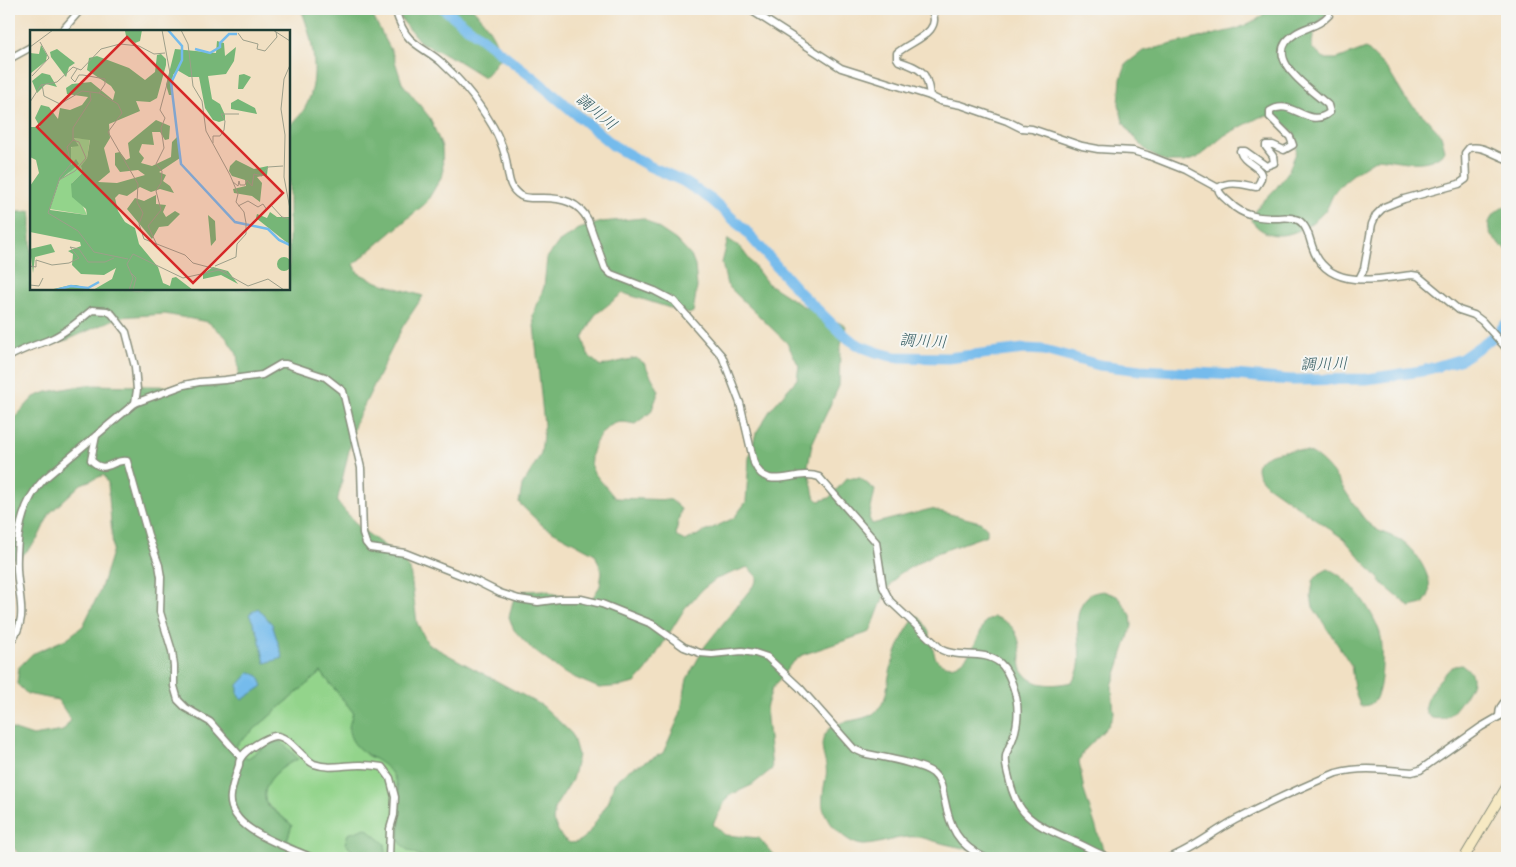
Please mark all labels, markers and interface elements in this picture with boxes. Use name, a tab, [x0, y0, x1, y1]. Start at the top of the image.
inset map	[30, 30, 290, 290]
water label: 調川川	[571, 88, 622, 136]
water label: 調川川	[898, 329, 947, 353]
water label: 調川川	[1300, 353, 1348, 375]

